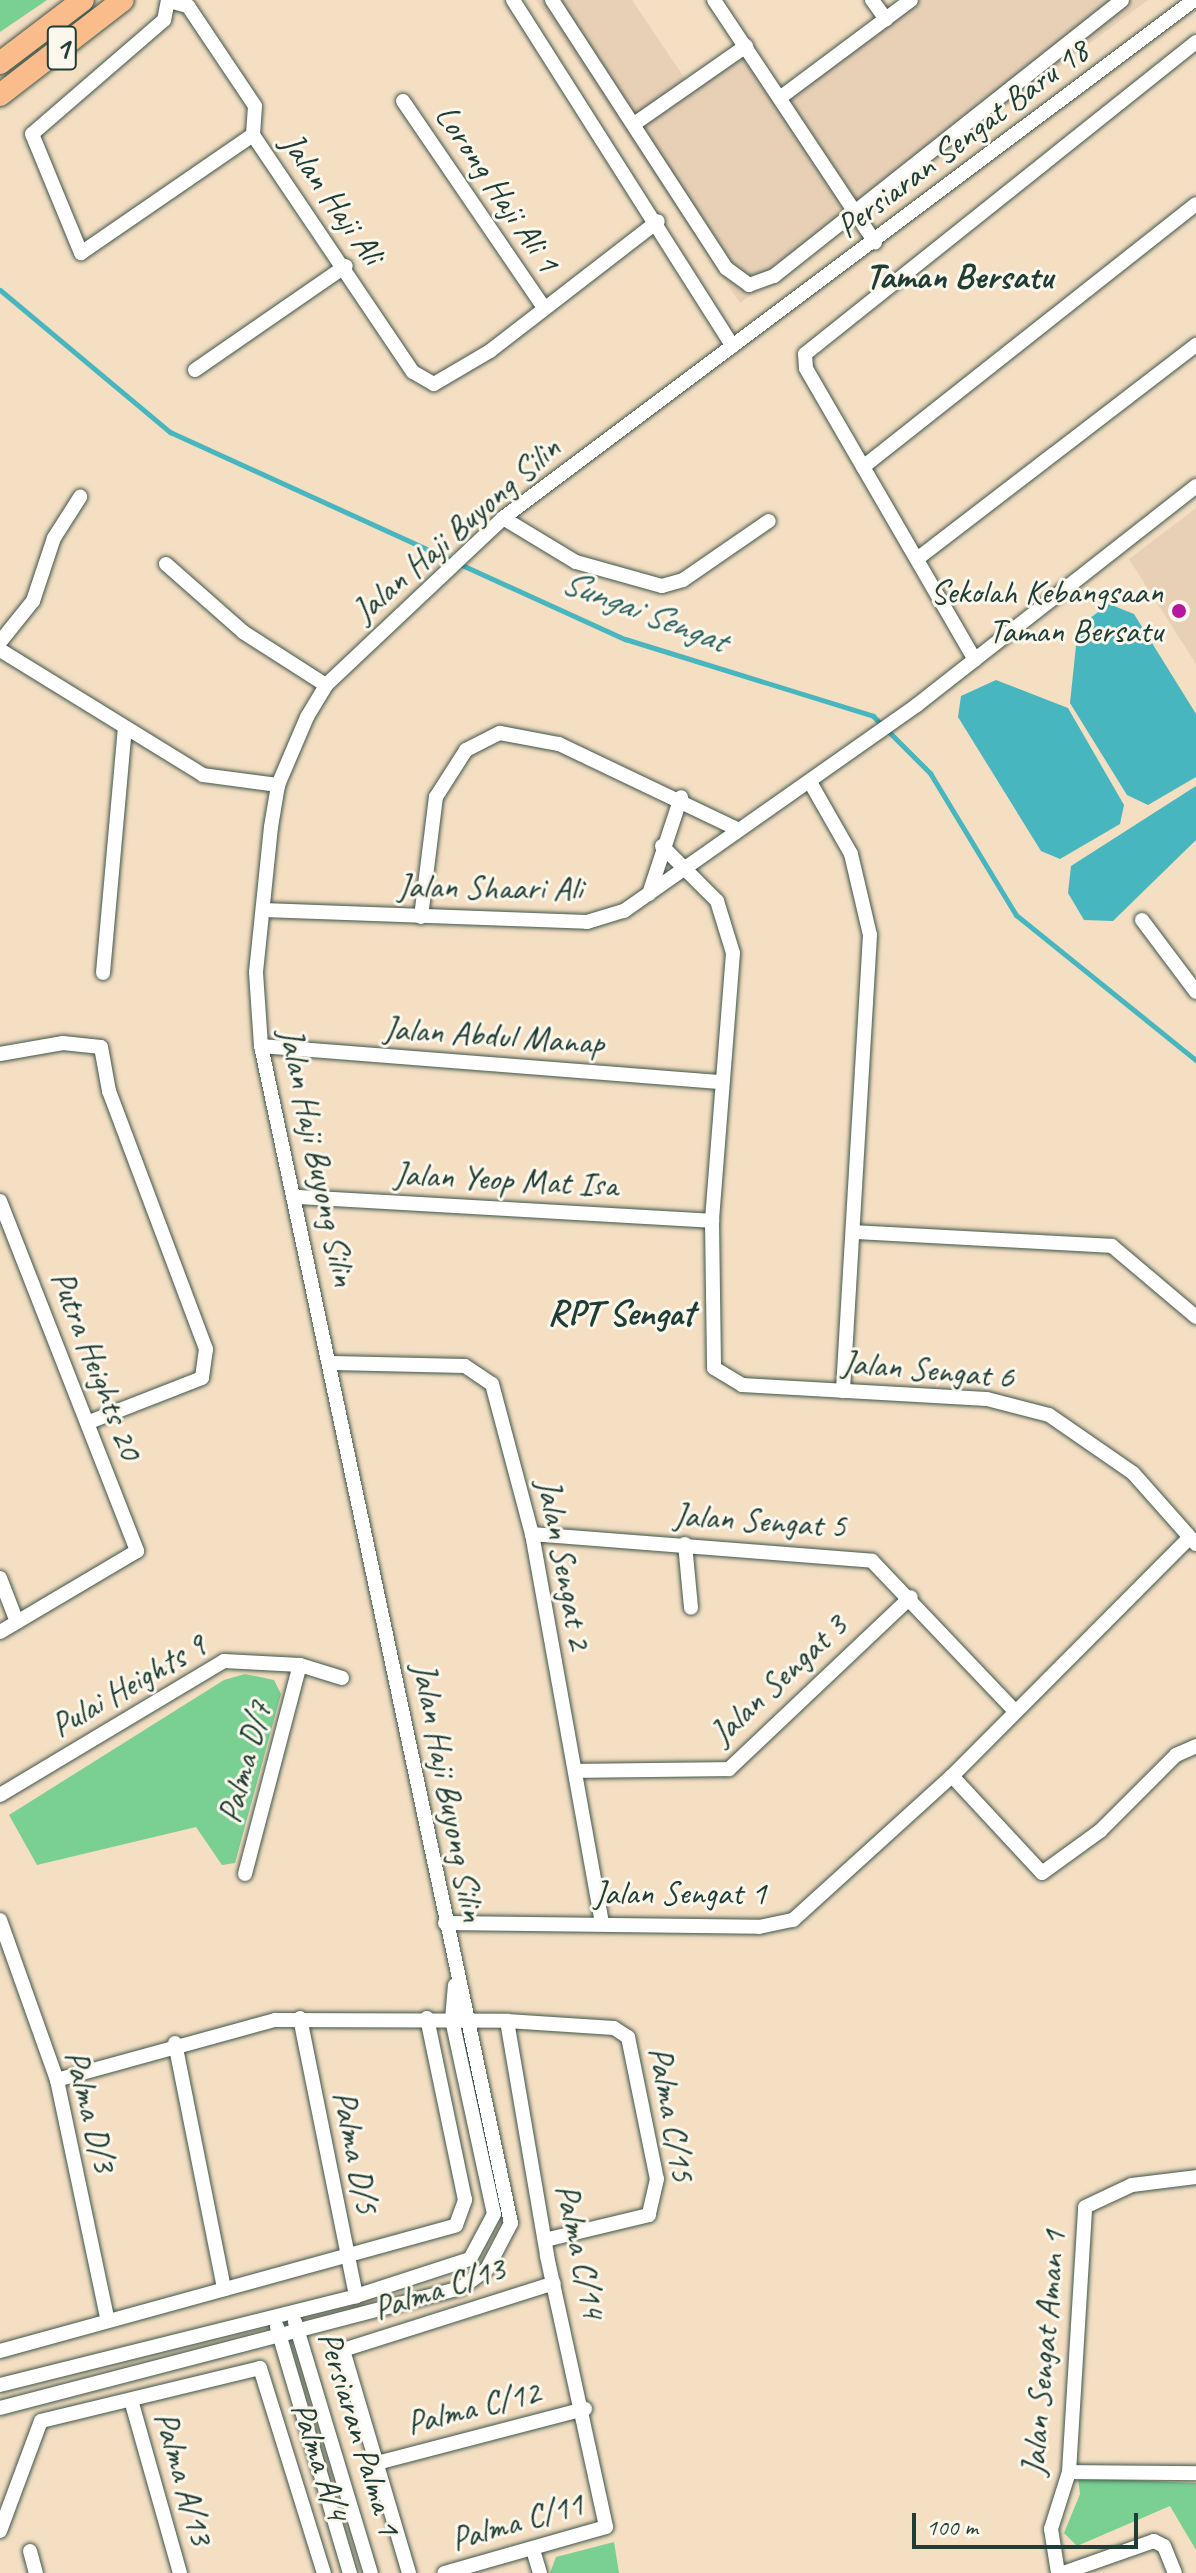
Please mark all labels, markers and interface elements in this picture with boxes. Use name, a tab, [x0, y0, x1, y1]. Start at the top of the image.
road number: 1	[46, 20, 78, 76]
street label: Persiaran Sengat Baru 18	[828, 30, 1096, 246]
street label: Lorong Haji Ali 1	[427, 96, 569, 280]
street label: Jalan Haji Ali	[273, 124, 393, 272]
district label: Taman Bersatu	[866, 255, 1052, 299]
street label: Jalan Haji Buyong Silin	[343, 427, 569, 631]
water label: Sungai Sengat	[556, 560, 732, 662]
place label: Sekolah Kebangsaan Taman Bersatu	[930, 571, 1163, 650]
marker: Sekolah Kebangsaan Taman Bersatu	[1170, 602, 1188, 620]
street label: Jalan Shaari Ali	[397, 865, 583, 909]
street label: Jalan Abdul Manap	[382, 1007, 606, 1063]
street label: Jalan Haji Buyong Silin	[271, 1024, 365, 1290]
street label: Jalan Yeop Mat Isa	[392, 1153, 620, 1205]
street label: Putra Heights 20	[42, 1265, 152, 1465]
district label: RPT Sengat	[548, 1292, 694, 1336]
street label: Jalan Sengat 6	[841, 1341, 1015, 1397]
street label: Jalan Sengat 2	[529, 1476, 601, 1652]
street label: Jalan Sengat 5	[674, 1494, 846, 1546]
street label: Jalan Sengat 3	[702, 1606, 854, 1752]
street label: Pulai Heights 9	[43, 1624, 213, 1746]
street label: Jalan Haji Buyong Silin	[404, 1659, 494, 1925]
street label: Palma D/7	[208, 1697, 280, 1827]
street label: Jalan Sengat 1	[595, 1873, 765, 1913]
street label: Palma C/15	[640, 2044, 704, 2184]
street label: Palma D/3	[56, 2046, 126, 2176]
street label: Palma D/5	[324, 2087, 388, 2217]
street label: Palma C/14	[547, 2180, 615, 2322]
street label: Jalan Sengat Aman 1	[1012, 2229, 1074, 2477]
street label: Palma C/13	[368, 2248, 510, 2328]
street label: Persiaran Palma 1	[309, 2325, 411, 2541]
street label: Palma C/12	[402, 2371, 544, 2443]
street label: Palma A/4	[283, 2397, 359, 2525]
street label: Palma A/13	[146, 2407, 222, 2549]
street label: Palma C/11	[446, 2483, 588, 2559]
scale bar	[916, 2497, 1142, 2547]
text: 100 m	[926, 2512, 978, 2542]

